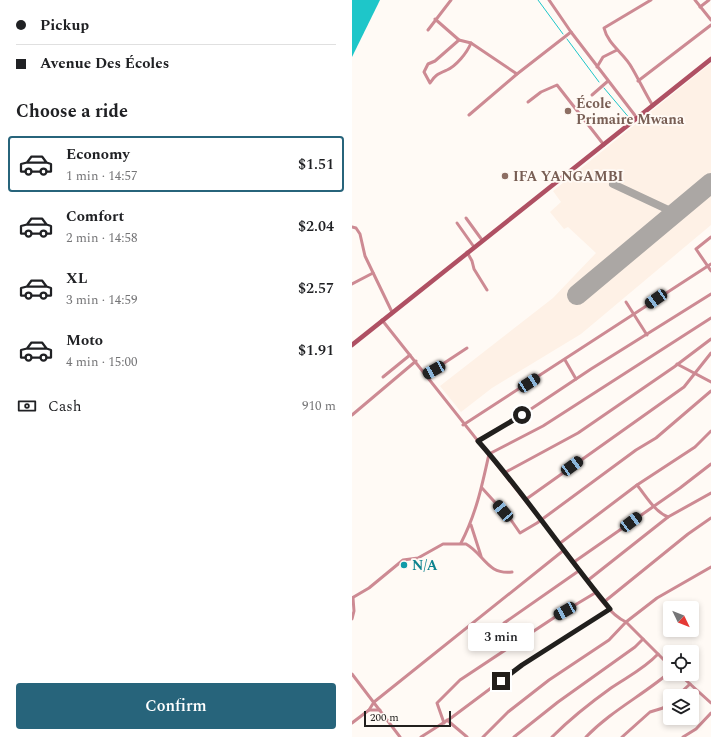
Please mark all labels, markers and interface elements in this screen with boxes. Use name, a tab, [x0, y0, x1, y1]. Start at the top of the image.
text: Pickup	[40, 14, 89, 37]
text: Avenue Des Écoles	[40, 52, 169, 75]
place label: École Primaire Mwana	[576, 93, 685, 130]
text: Choose a ride	[16, 98, 128, 125]
marker: École Primaire Mwana	[563, 106, 573, 116]
text: Economy	[66, 143, 130, 166]
icon: car	[18, 146, 54, 182]
text: $1.51	[298, 153, 334, 176]
text: 1 min · 14:57	[66, 166, 138, 186]
place label: IFA YANGAMBI	[513, 166, 624, 187]
marker: IFA YANGAMBI	[500, 171, 510, 181]
text: Comfort	[66, 205, 124, 228]
icon: car	[18, 208, 54, 244]
text: $2.04	[298, 215, 334, 238]
text: 2 min · 14:58	[66, 228, 138, 248]
text: XL	[66, 267, 87, 290]
icon: car	[18, 270, 54, 306]
text: $2.57	[298, 277, 334, 300]
car	[643, 287, 669, 311]
text: 3 min · 14:59	[66, 290, 138, 310]
text: Moto	[66, 329, 103, 352]
icon: car	[18, 332, 54, 368]
text: $1.91	[298, 339, 334, 362]
text: 4 min · 15:00	[66, 352, 138, 372]
car	[421, 359, 447, 381]
car	[516, 371, 542, 395]
icon: cash	[16, 395, 38, 417]
text: Cash	[48, 395, 81, 418]
text: 910 m	[302, 396, 336, 416]
route start	[513, 406, 531, 424]
car	[559, 454, 585, 478]
car	[491, 498, 515, 524]
car	[618, 510, 644, 534]
place label: N/A	[412, 555, 438, 576]
marker: N/A	[399, 560, 409, 570]
car	[552, 600, 578, 622]
north arrow	[663, 601, 699, 637]
map controls	[663, 601, 699, 725]
callout: 3 min	[468, 623, 534, 651]
text: 3 min	[484, 627, 518, 647]
button: locate	[663, 645, 699, 681]
route end	[492, 672, 510, 690]
button: Confirm	[16, 683, 336, 729]
button: layers	[663, 689, 699, 725]
scale bar	[364, 709, 451, 728]
text: 200 m	[370, 709, 399, 726]

